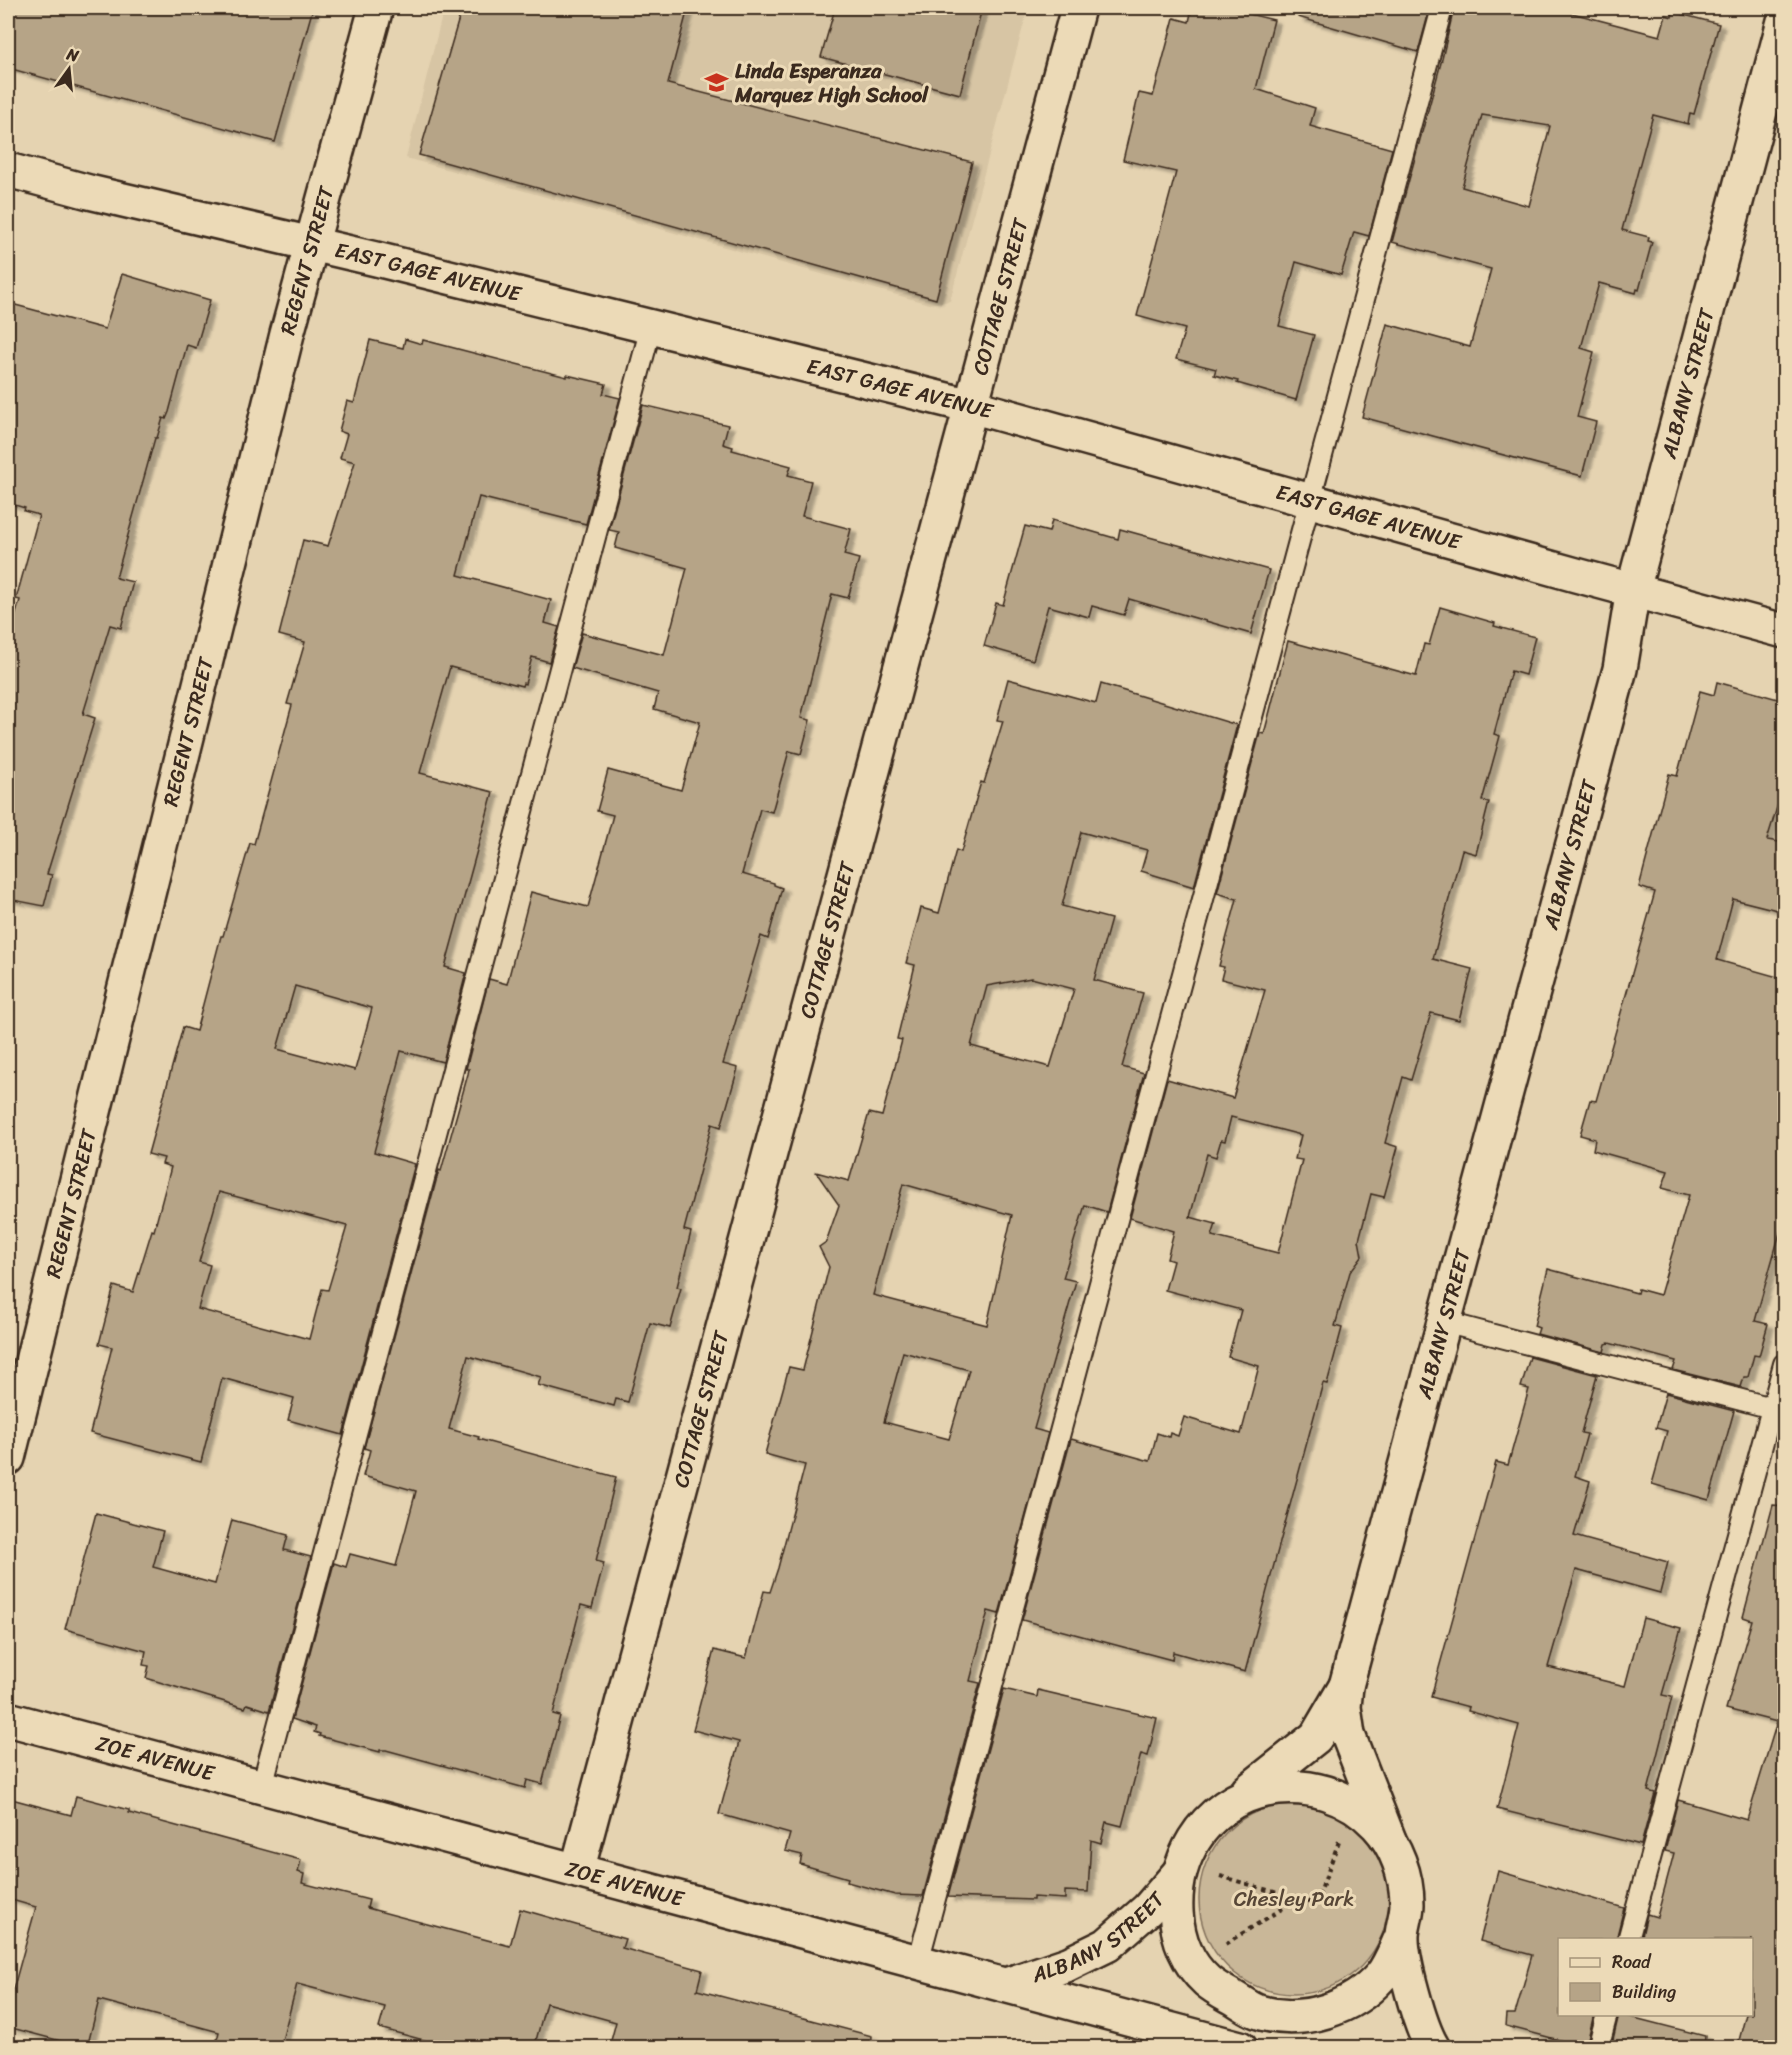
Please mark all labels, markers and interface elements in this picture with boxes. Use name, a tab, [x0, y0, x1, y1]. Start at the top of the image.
north arrow	[39, 39, 99, 99]
text: N	[63, 39, 83, 71]
place label: Linda Esperanza Marquez High School	[734, 52, 929, 114]
school or university icon: Linda Esperanza Marquez High School	[704, 70, 730, 96]
street label: REGENT STREET	[269, 181, 346, 339]
street label: COTTAGE STREET	[961, 213, 1040, 379]
street label: EAST GAGE AVENUE	[331, 231, 526, 313]
street label: ALBANY STREET	[1649, 303, 1726, 464]
street label: EAST GAGE AVENUE	[803, 347, 998, 430]
street label: EAST GAGE AVENUE	[1272, 473, 1466, 561]
street label: REGENT STREET	[151, 652, 225, 810]
street label: ALBANY STREET	[1531, 774, 1609, 935]
street label: COTTAGE STREET	[788, 856, 867, 1023]
street label: REGENT STREET	[34, 1124, 108, 1282]
street label: ALBANY STREET	[1405, 1243, 1482, 1404]
street label: COTTAGE STREET	[662, 1325, 741, 1492]
street label: ZOE AVENUE	[91, 1724, 220, 1793]
street label: ZOE AVENUE	[561, 1850, 689, 1918]
park label: Chesley Park	[1234, 1880, 1354, 1918]
street label: ALBANY STREET	[1026, 1881, 1176, 1994]
legend	[1558, 1938, 1753, 2016]
text: Road	[1612, 1946, 1652, 1978]
text: Building	[1612, 1976, 1676, 2008]

